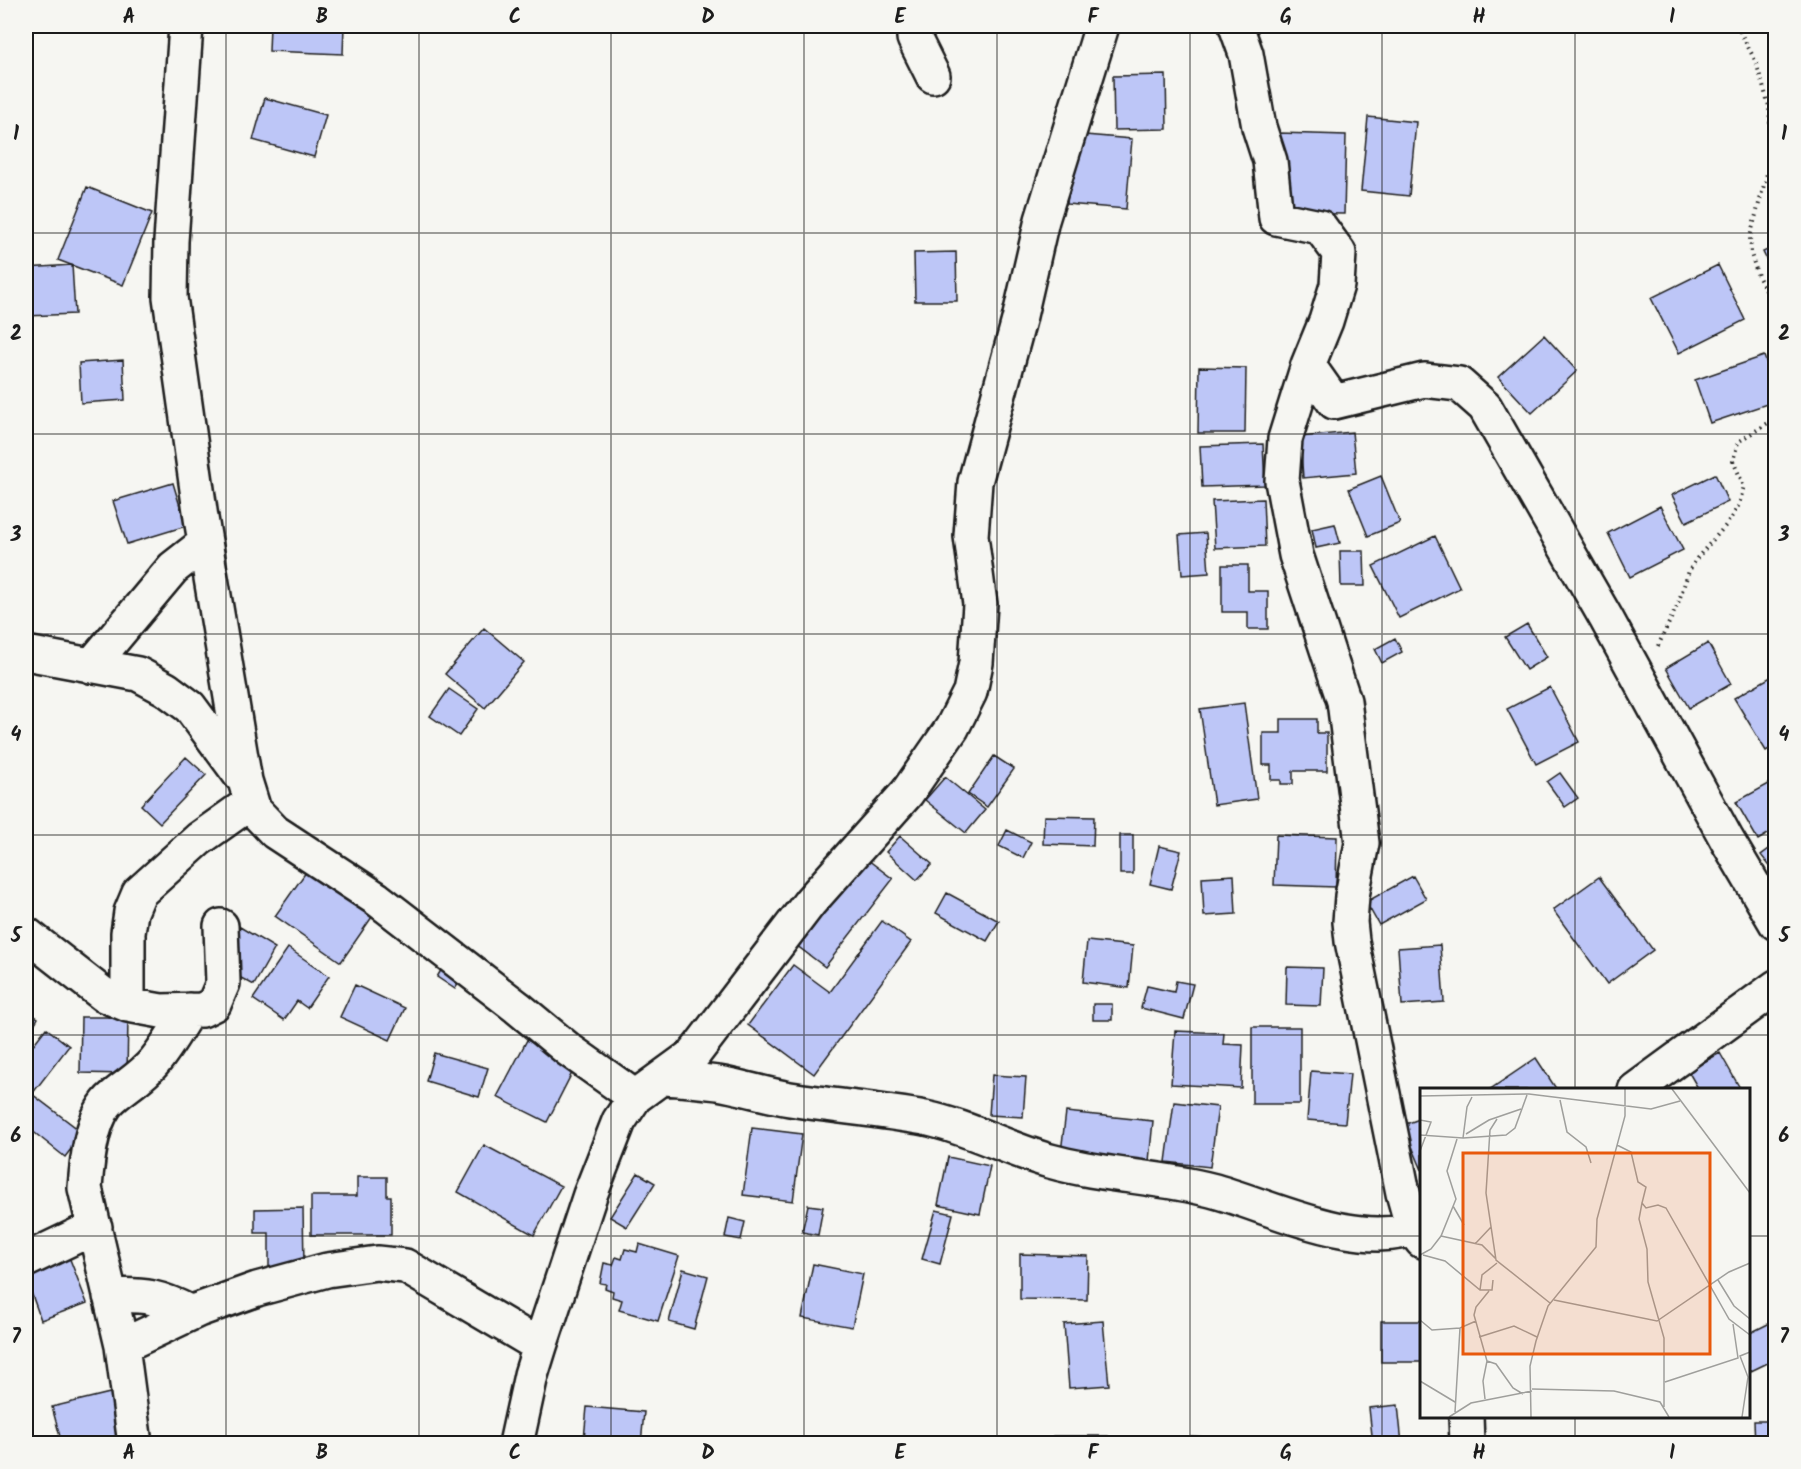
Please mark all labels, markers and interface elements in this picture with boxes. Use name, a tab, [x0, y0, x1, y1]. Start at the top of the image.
text: A	[123, 2, 135, 34]
text: B	[316, 2, 328, 34]
text: C	[509, 2, 521, 34]
text: D	[701, 2, 715, 34]
text: E	[894, 2, 906, 34]
text: F	[1088, 2, 1100, 34]
text: G	[1280, 2, 1292, 34]
text: H	[1472, 2, 1486, 34]
text: I	[1669, 2, 1675, 34]
text: 1	[13, 119, 19, 151]
text: 1	[1781, 119, 1787, 151]
text: 2	[10, 319, 22, 351]
text: 2	[1778, 319, 1790, 351]
text: 3	[10, 520, 22, 552]
text: 3	[1778, 520, 1790, 552]
text: 4	[11, 720, 22, 752]
text: 4	[1779, 720, 1790, 752]
text: 5	[10, 921, 23, 953]
text: 5	[1778, 921, 1791, 953]
inset map	[1420, 1088, 1750, 1418]
text: 6	[11, 1121, 22, 1153]
text: 6	[1779, 1121, 1790, 1153]
text: 7	[11, 1322, 21, 1354]
text: 7	[1779, 1322, 1789, 1354]
text: A	[123, 1438, 135, 1469]
text: B	[316, 1438, 328, 1469]
text: C	[509, 1438, 521, 1469]
text: D	[701, 1438, 715, 1469]
text: E	[894, 1438, 906, 1469]
text: F	[1088, 1438, 1100, 1469]
text: G	[1280, 1438, 1292, 1469]
text: H	[1472, 1438, 1486, 1469]
text: I	[1669, 1438, 1675, 1469]

